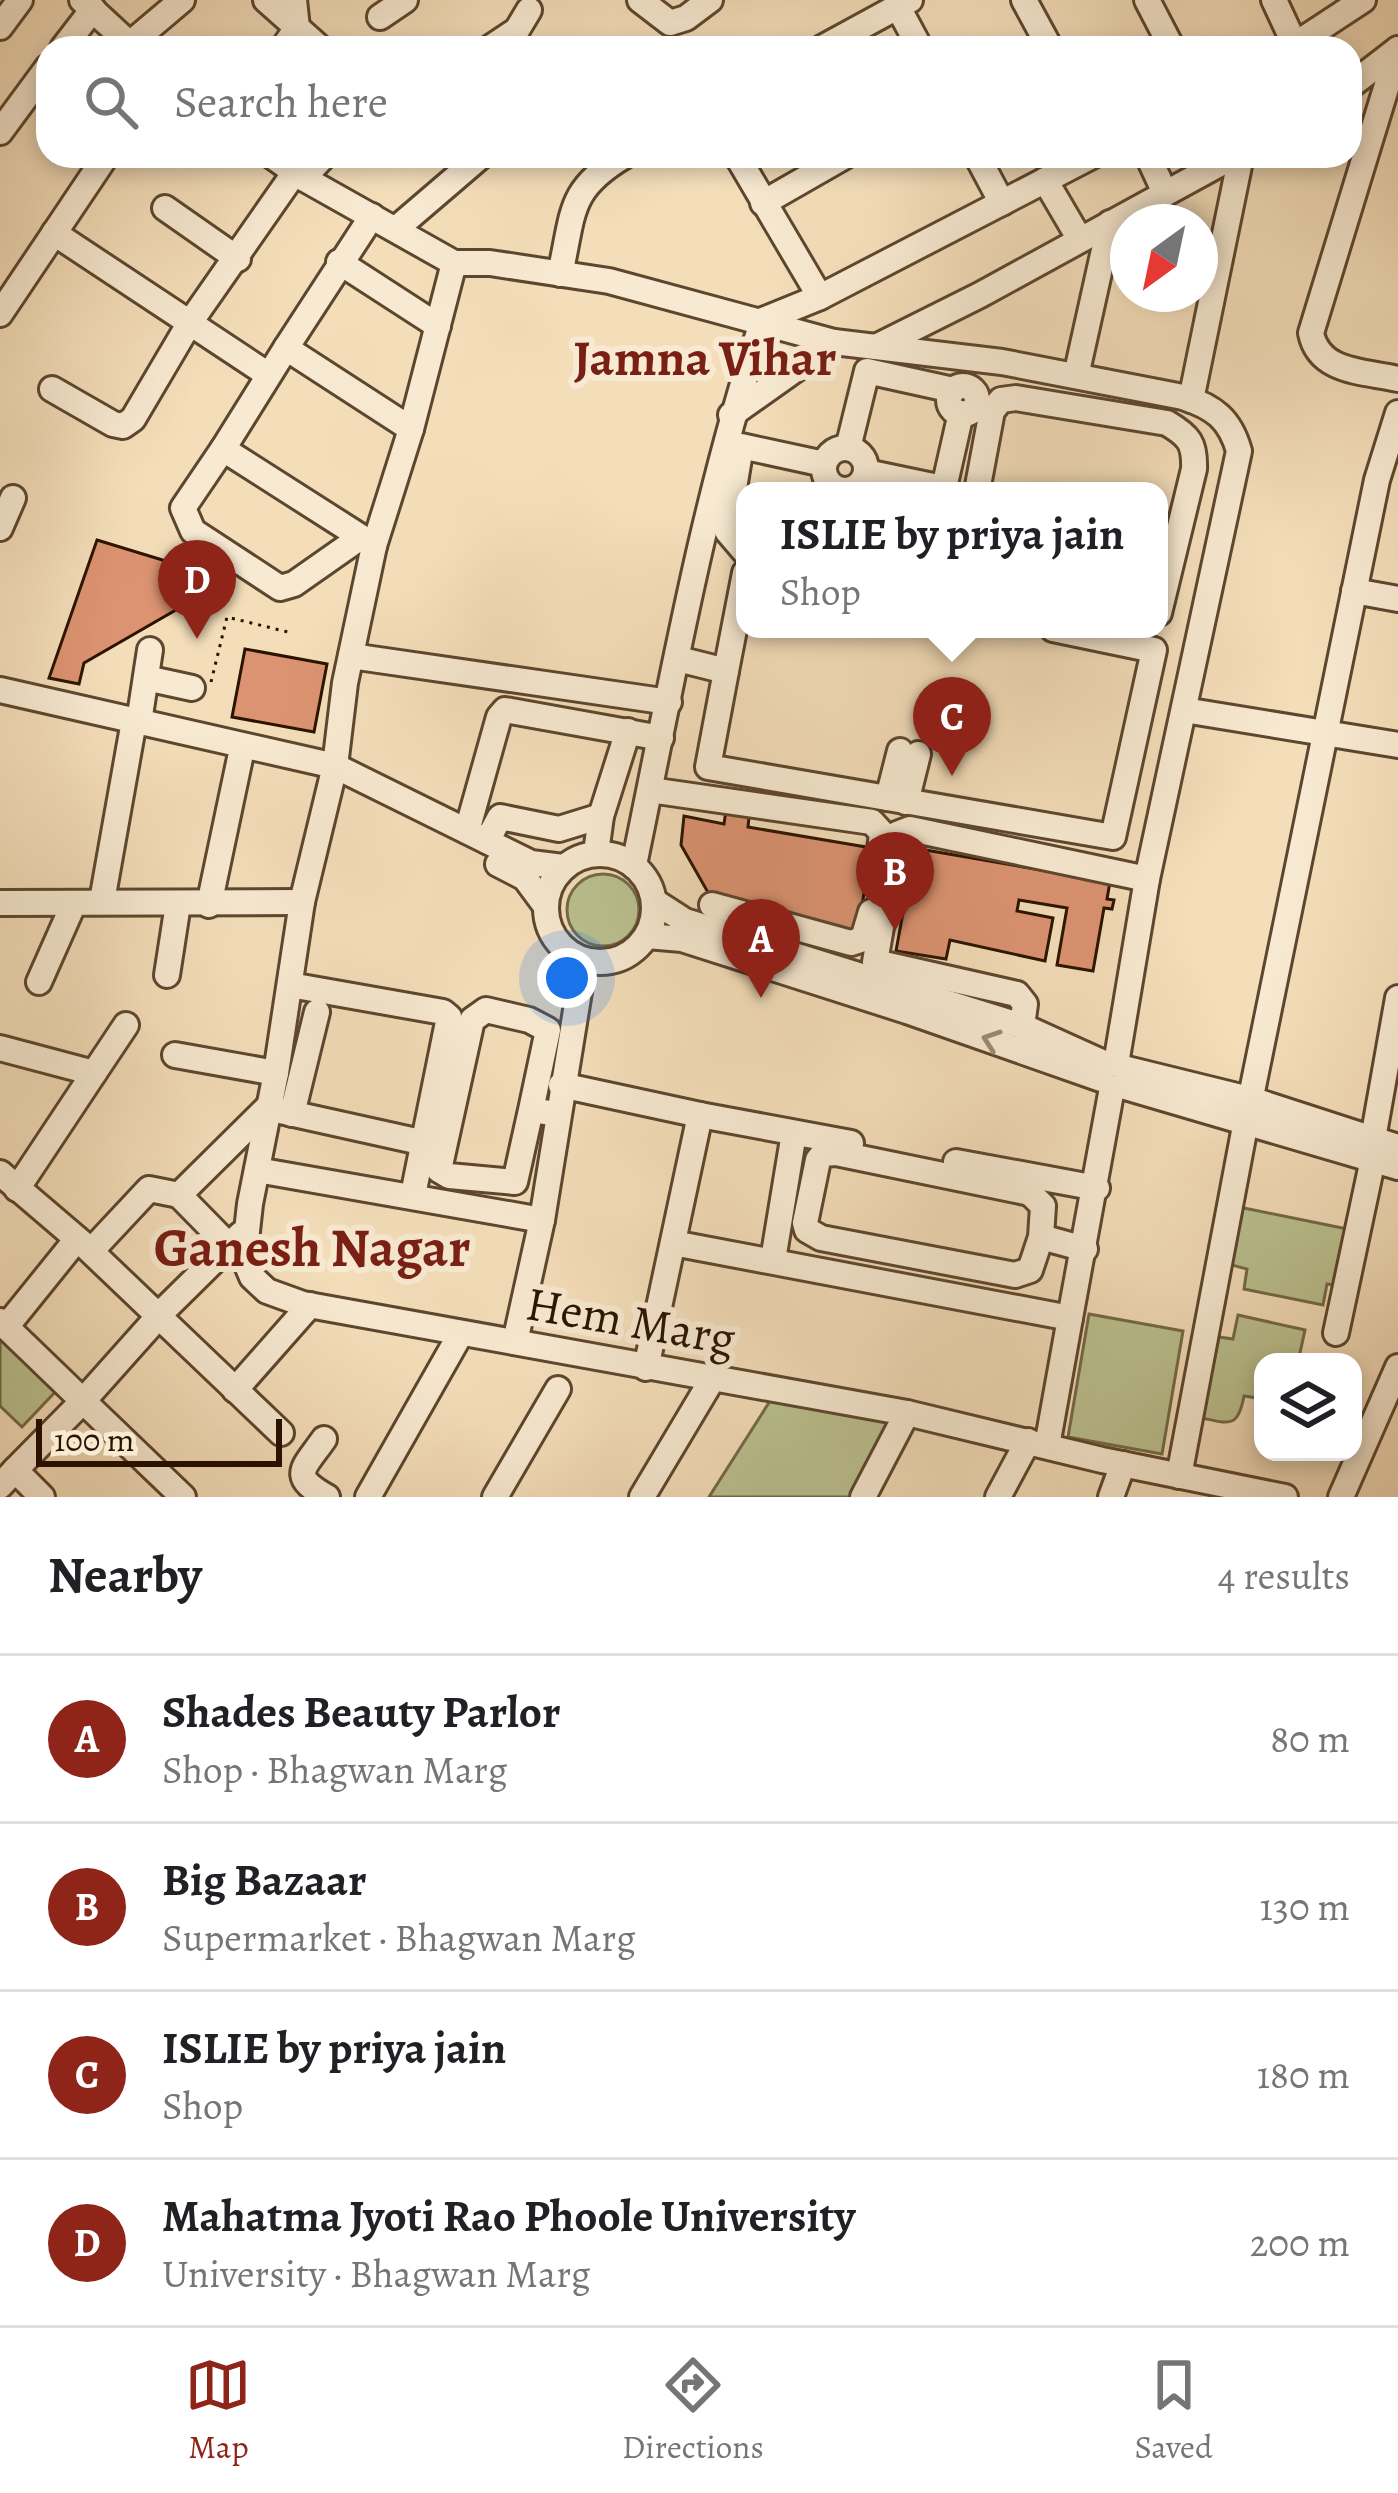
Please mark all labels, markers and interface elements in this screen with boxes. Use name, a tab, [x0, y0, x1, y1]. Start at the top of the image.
search box	[36, 36, 1362, 168]
icon: search	[78, 69, 144, 135]
text: Search here	[174, 71, 388, 133]
north arrow	[1110, 204, 1218, 312]
district label: Jamna Vihar	[574, 323, 836, 393]
popup	[736, 482, 1168, 638]
text: ISLIE by priya jain	[780, 503, 1124, 565]
pin: D	[158, 540, 236, 639]
text: Shop	[780, 565, 861, 618]
pin: C	[913, 677, 991, 776]
pin: B	[856, 832, 934, 931]
pin: A	[722, 899, 800, 998]
your location	[537, 948, 597, 1008]
one-way arrow	[982, 1030, 1003, 1054]
district label: Ganesh Nagar	[154, 1211, 470, 1285]
street label: Hem Marg	[521, 1270, 741, 1372]
map controls	[1254, 1353, 1362, 1461]
button: layers	[1254, 1353, 1362, 1461]
scale bar	[36, 1413, 282, 1466]
text: 100 m	[54, 1417, 134, 1462]
text: Nearby	[48, 1540, 202, 1610]
text: 4 results	[1218, 1549, 1350, 1602]
text: Shades Beauty Parlor	[162, 1681, 560, 1743]
text: A	[75, 1712, 99, 1765]
text: 80 m	[1270, 1712, 1350, 1765]
text: Shop · Bhagwan Marg	[162, 1743, 508, 1796]
text: Big Bazaar	[162, 1849, 366, 1911]
text: B	[75, 1880, 99, 1933]
text: 130 m	[1259, 1880, 1350, 1933]
text: Supermarket · Bhagwan Marg	[162, 1911, 636, 1964]
text: ISLIE by priya jain	[162, 2017, 506, 2079]
text: C	[75, 2048, 99, 2101]
text: 180 m	[1257, 2048, 1350, 2101]
text: Shop	[162, 2079, 243, 2132]
text: Mahatma Jyoti Rao Phoole University	[162, 2185, 855, 2247]
text: D	[73, 2216, 101, 2269]
text: 200 m	[1250, 2216, 1350, 2269]
text: University · Bhagwan Marg	[162, 2247, 591, 2300]
tab: Map	[185, 2352, 251, 2469]
tab: Directions	[622, 2352, 764, 2469]
tab: Saved	[1134, 2352, 1213, 2469]

